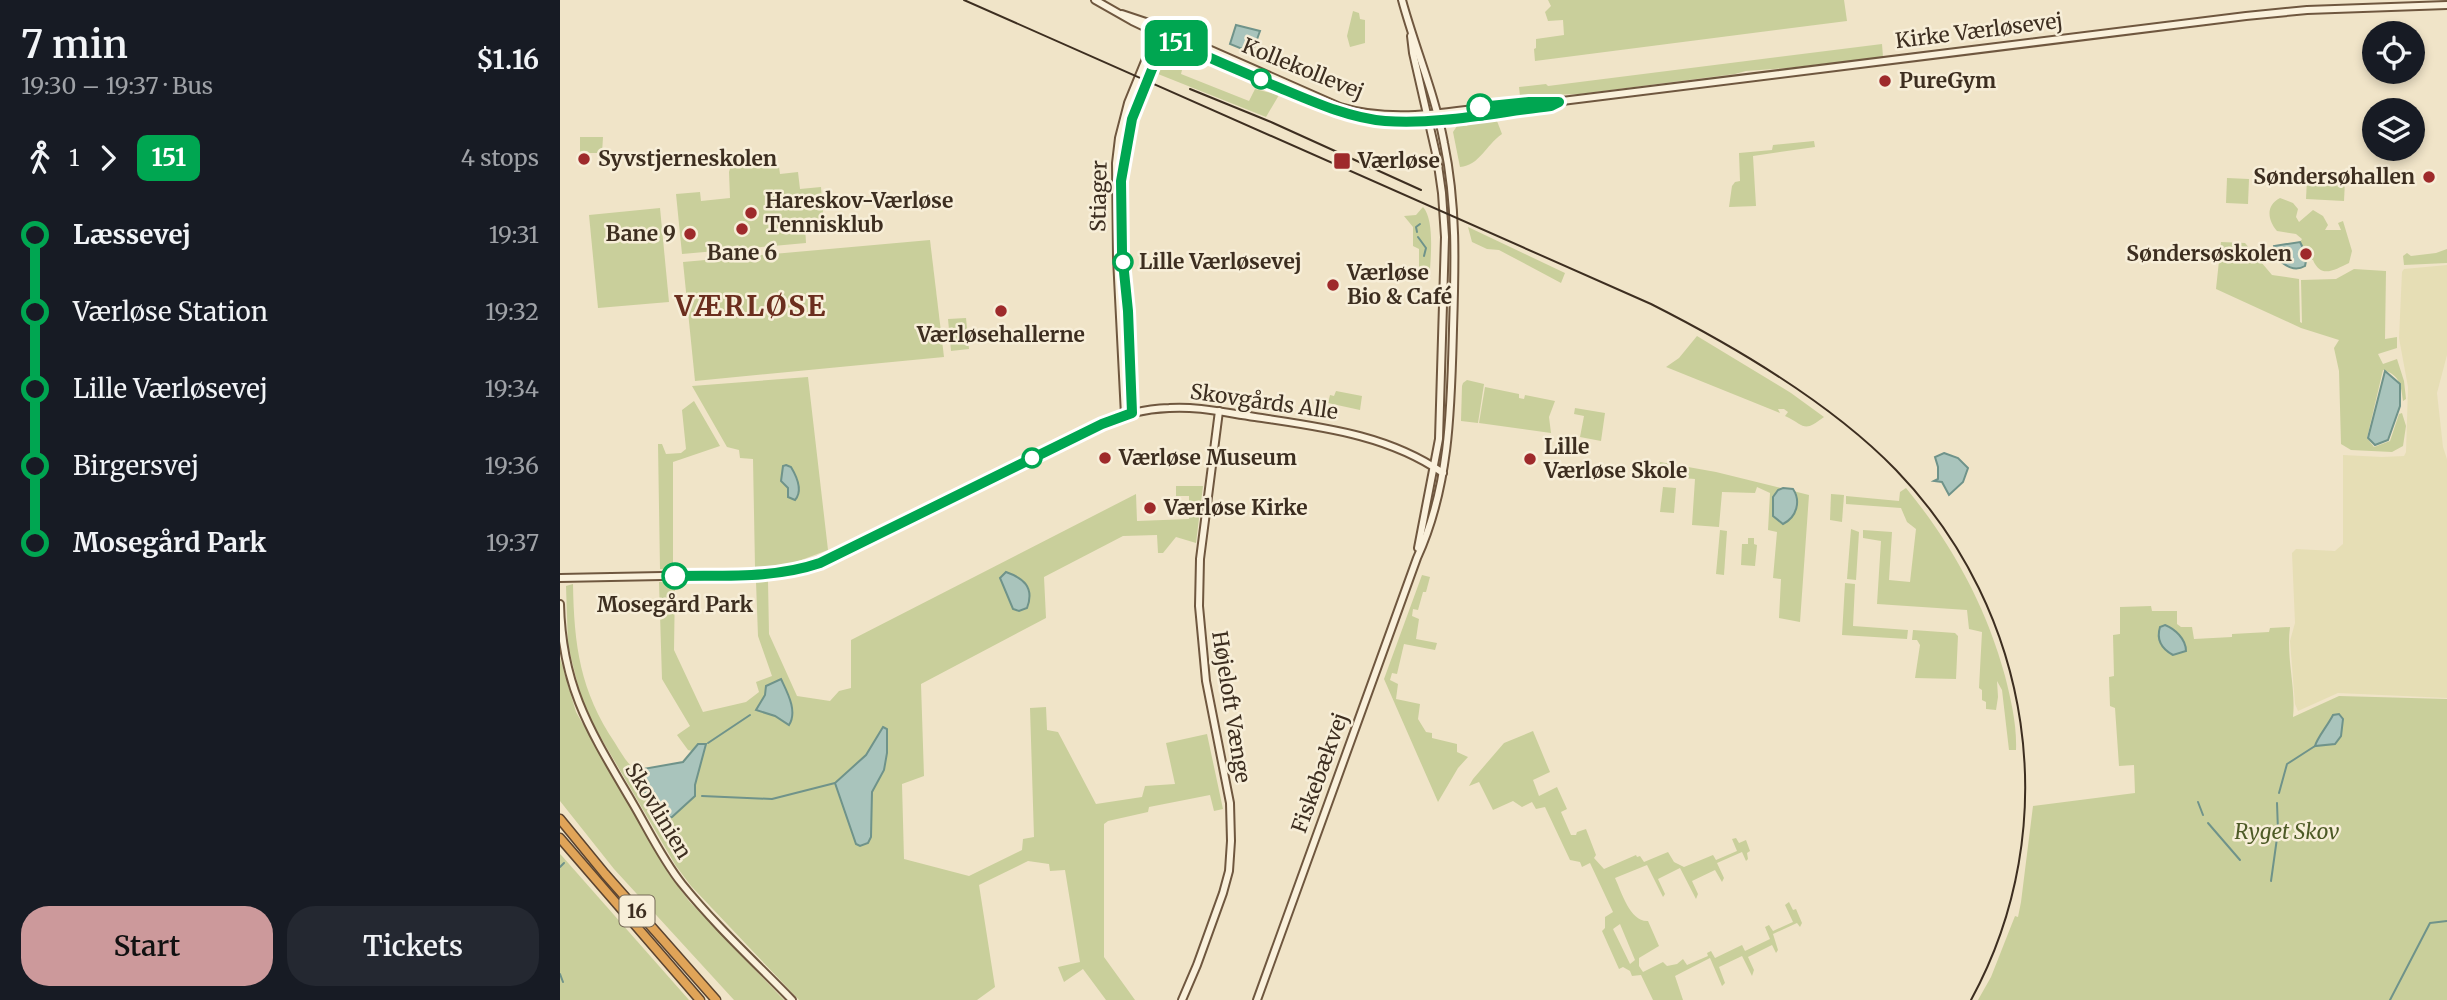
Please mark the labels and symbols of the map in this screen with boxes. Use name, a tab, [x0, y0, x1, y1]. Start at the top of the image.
street label: Kirke Værløsevej	[1894, 7, 2064, 54]
line badge: 151	[1136, 20, 1216, 66]
street label: Kollekollevej	[1238, 32, 1368, 105]
place label: PureGym	[1899, 67, 1996, 94]
unlabelled marker	[1251, 69, 1271, 89]
marker: PureGym	[1877, 73, 1893, 89]
unlabelled marker	[1467, 94, 1493, 120]
place label: Syvstjerneskolen	[598, 145, 777, 172]
place label: Værløse	[1357, 147, 1440, 174]
marker: Syvstjerneskolen	[576, 151, 592, 167]
marker: Værløse	[1332, 151, 1352, 171]
street label: Stiager	[1084, 160, 1113, 232]
place label: Søndersøhallen	[2253, 163, 2415, 190]
marker: Søndersøhallen	[2421, 169, 2437, 185]
place label: Hareskov-Værløse Tennisklub	[765, 187, 953, 238]
marker: Hareskov-Værløse Tennisklub	[743, 205, 759, 221]
place label: Bane 9	[606, 220, 676, 247]
marker: Bane 6	[734, 221, 750, 237]
marker: Bane 9	[682, 226, 698, 242]
place label: Bane 6	[707, 239, 777, 266]
place label: Søndersøskolen	[2126, 240, 2292, 267]
marker: Søndersøskolen	[2298, 246, 2314, 262]
place label: Lille Værløsevej	[1139, 248, 1302, 275]
marker: Lille Værløsevej	[1113, 252, 1133, 272]
place label: Værløse Bio & Café	[1346, 259, 1452, 310]
marker: Værløse Bio & Café	[1325, 277, 1341, 293]
district label: VÆRLØSE	[674, 288, 827, 324]
marker: Værløsehallerne	[993, 303, 1009, 319]
place label: Værløsehallerne	[916, 321, 1085, 348]
street label: Skovgårds Alle	[1188, 378, 1340, 425]
place label: Lille Værløse Skole	[1543, 433, 1687, 484]
place label: Værløse Museum	[1118, 444, 1297, 471]
unlabelled marker	[1022, 448, 1042, 468]
marker: Værløse Museum	[1097, 450, 1113, 466]
marker: Lille Værløse Skole	[1522, 451, 1538, 467]
place label: Værløse Kirke	[1163, 494, 1308, 521]
marker: Værløse Kirke	[1142, 500, 1158, 516]
marker: Mosegård Park	[662, 563, 688, 589]
place label: Mosegård Park	[597, 591, 754, 618]
street label: Højeloft Vænge	[1206, 629, 1257, 785]
street label: Fiskebækvej	[1285, 709, 1354, 837]
street label: Skovlinien	[619, 758, 698, 864]
park label: Ryget Skov	[2235, 818, 2339, 845]
road number: 16	[620, 896, 654, 926]

